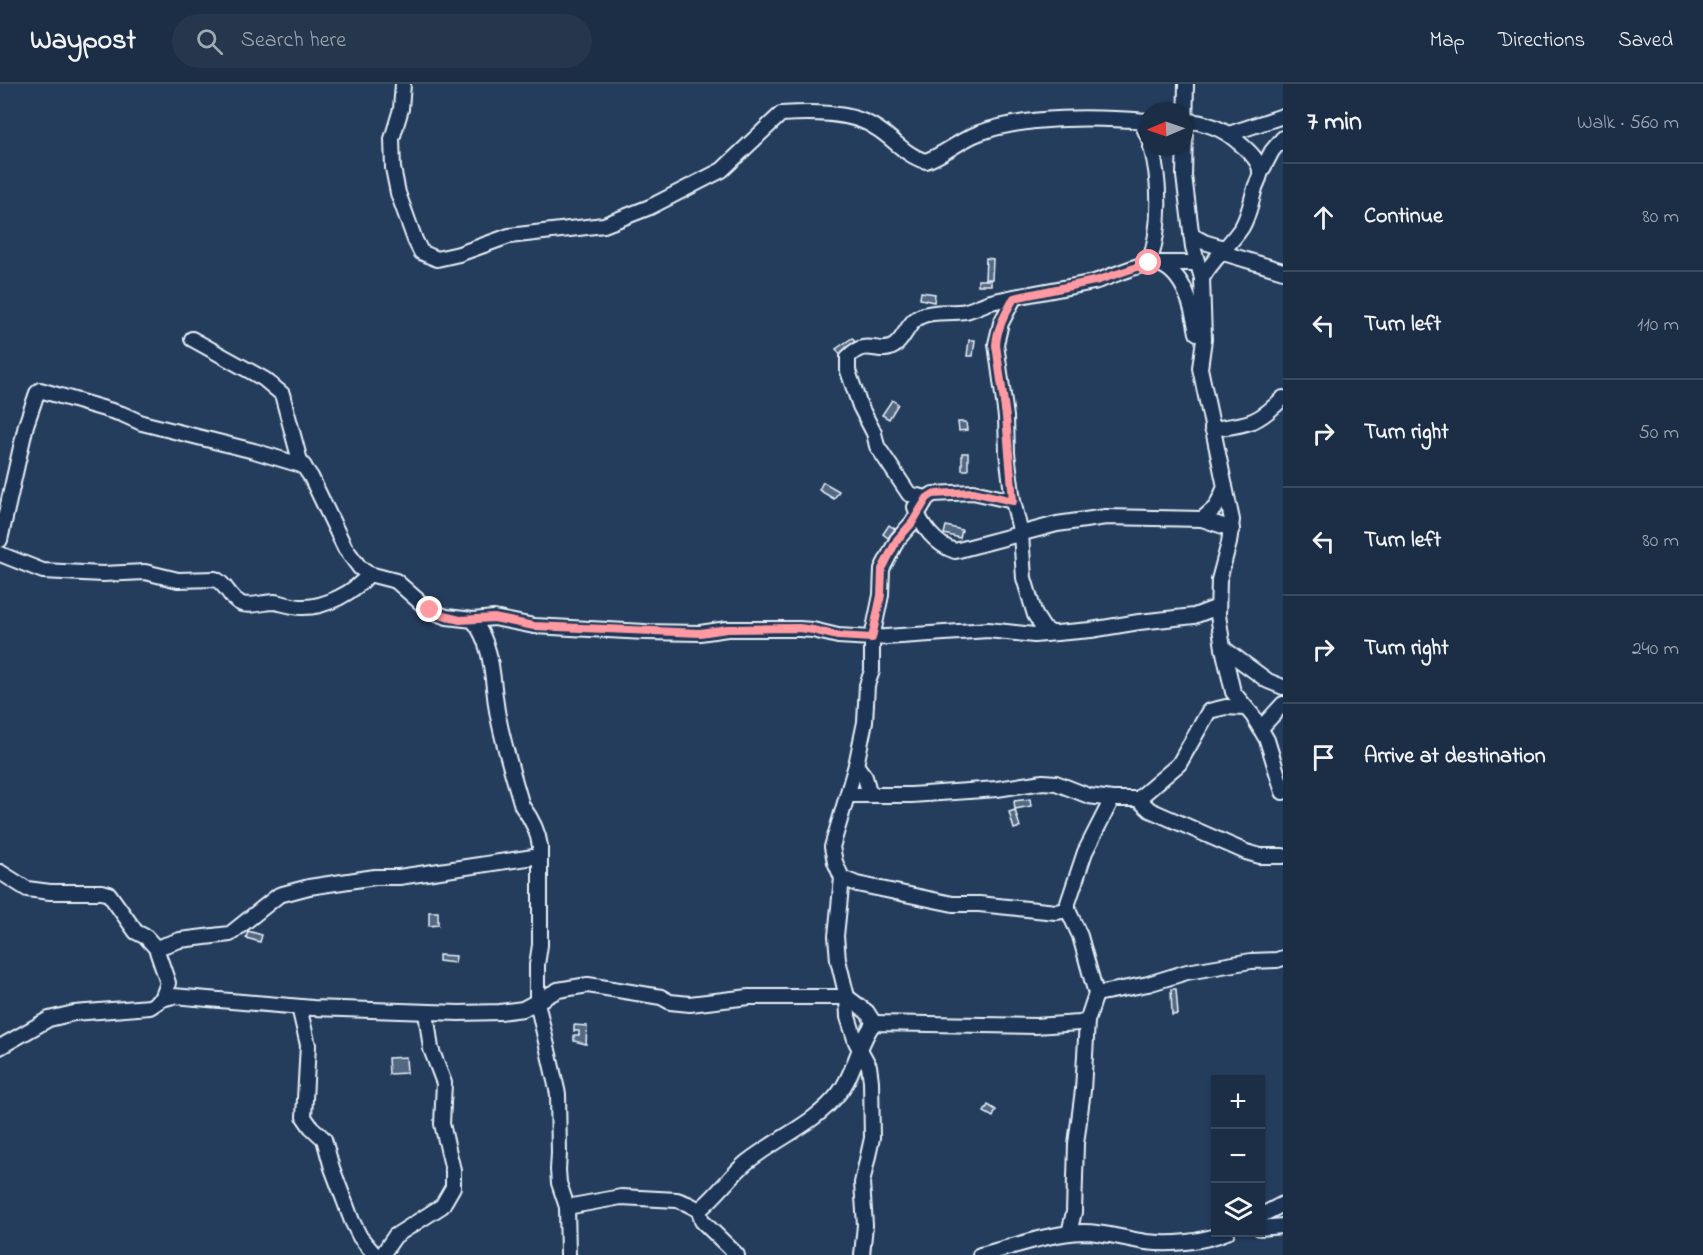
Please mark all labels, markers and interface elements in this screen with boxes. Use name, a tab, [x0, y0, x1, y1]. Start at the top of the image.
search box	[172, 14, 592, 68]
text: Waypost	[30, 21, 136, 62]
icon: search	[193, 25, 226, 58]
text: Search here	[241, 25, 346, 57]
text: Map	[1429, 26, 1465, 56]
text: Directions	[1498, 26, 1585, 56]
text: Saved	[1618, 26, 1673, 56]
north arrow	[1139, 102, 1193, 156]
text: 7 min	[1307, 104, 1362, 142]
text: Walk · 560 m	[1577, 109, 1679, 138]
icon: ahead	[1307, 201, 1340, 234]
text: Continue	[1364, 201, 1443, 233]
text: 80 m	[1642, 203, 1679, 232]
route start	[1135, 249, 1161, 275]
icon: left	[1307, 309, 1340, 342]
text: Turn left	[1364, 309, 1441, 341]
text: 110 m	[1637, 311, 1679, 340]
icon: right	[1307, 417, 1340, 450]
text: Turn right	[1364, 417, 1449, 449]
text: 50 m	[1638, 419, 1679, 448]
icon: left	[1307, 525, 1340, 558]
text: Turn left	[1364, 525, 1441, 557]
text: 80 m	[1642, 527, 1679, 556]
route end	[416, 596, 442, 622]
icon: right	[1307, 633, 1340, 666]
text: Turn right	[1364, 633, 1449, 665]
text: 240 m	[1632, 635, 1679, 664]
icon: arrive	[1307, 741, 1340, 774]
text: Arrive at destination	[1364, 741, 1546, 773]
map controls	[1211, 1075, 1265, 1237]
button: +	[1211, 1075, 1265, 1129]
button: −	[1211, 1129, 1265, 1183]
button: layers	[1211, 1183, 1265, 1237]

